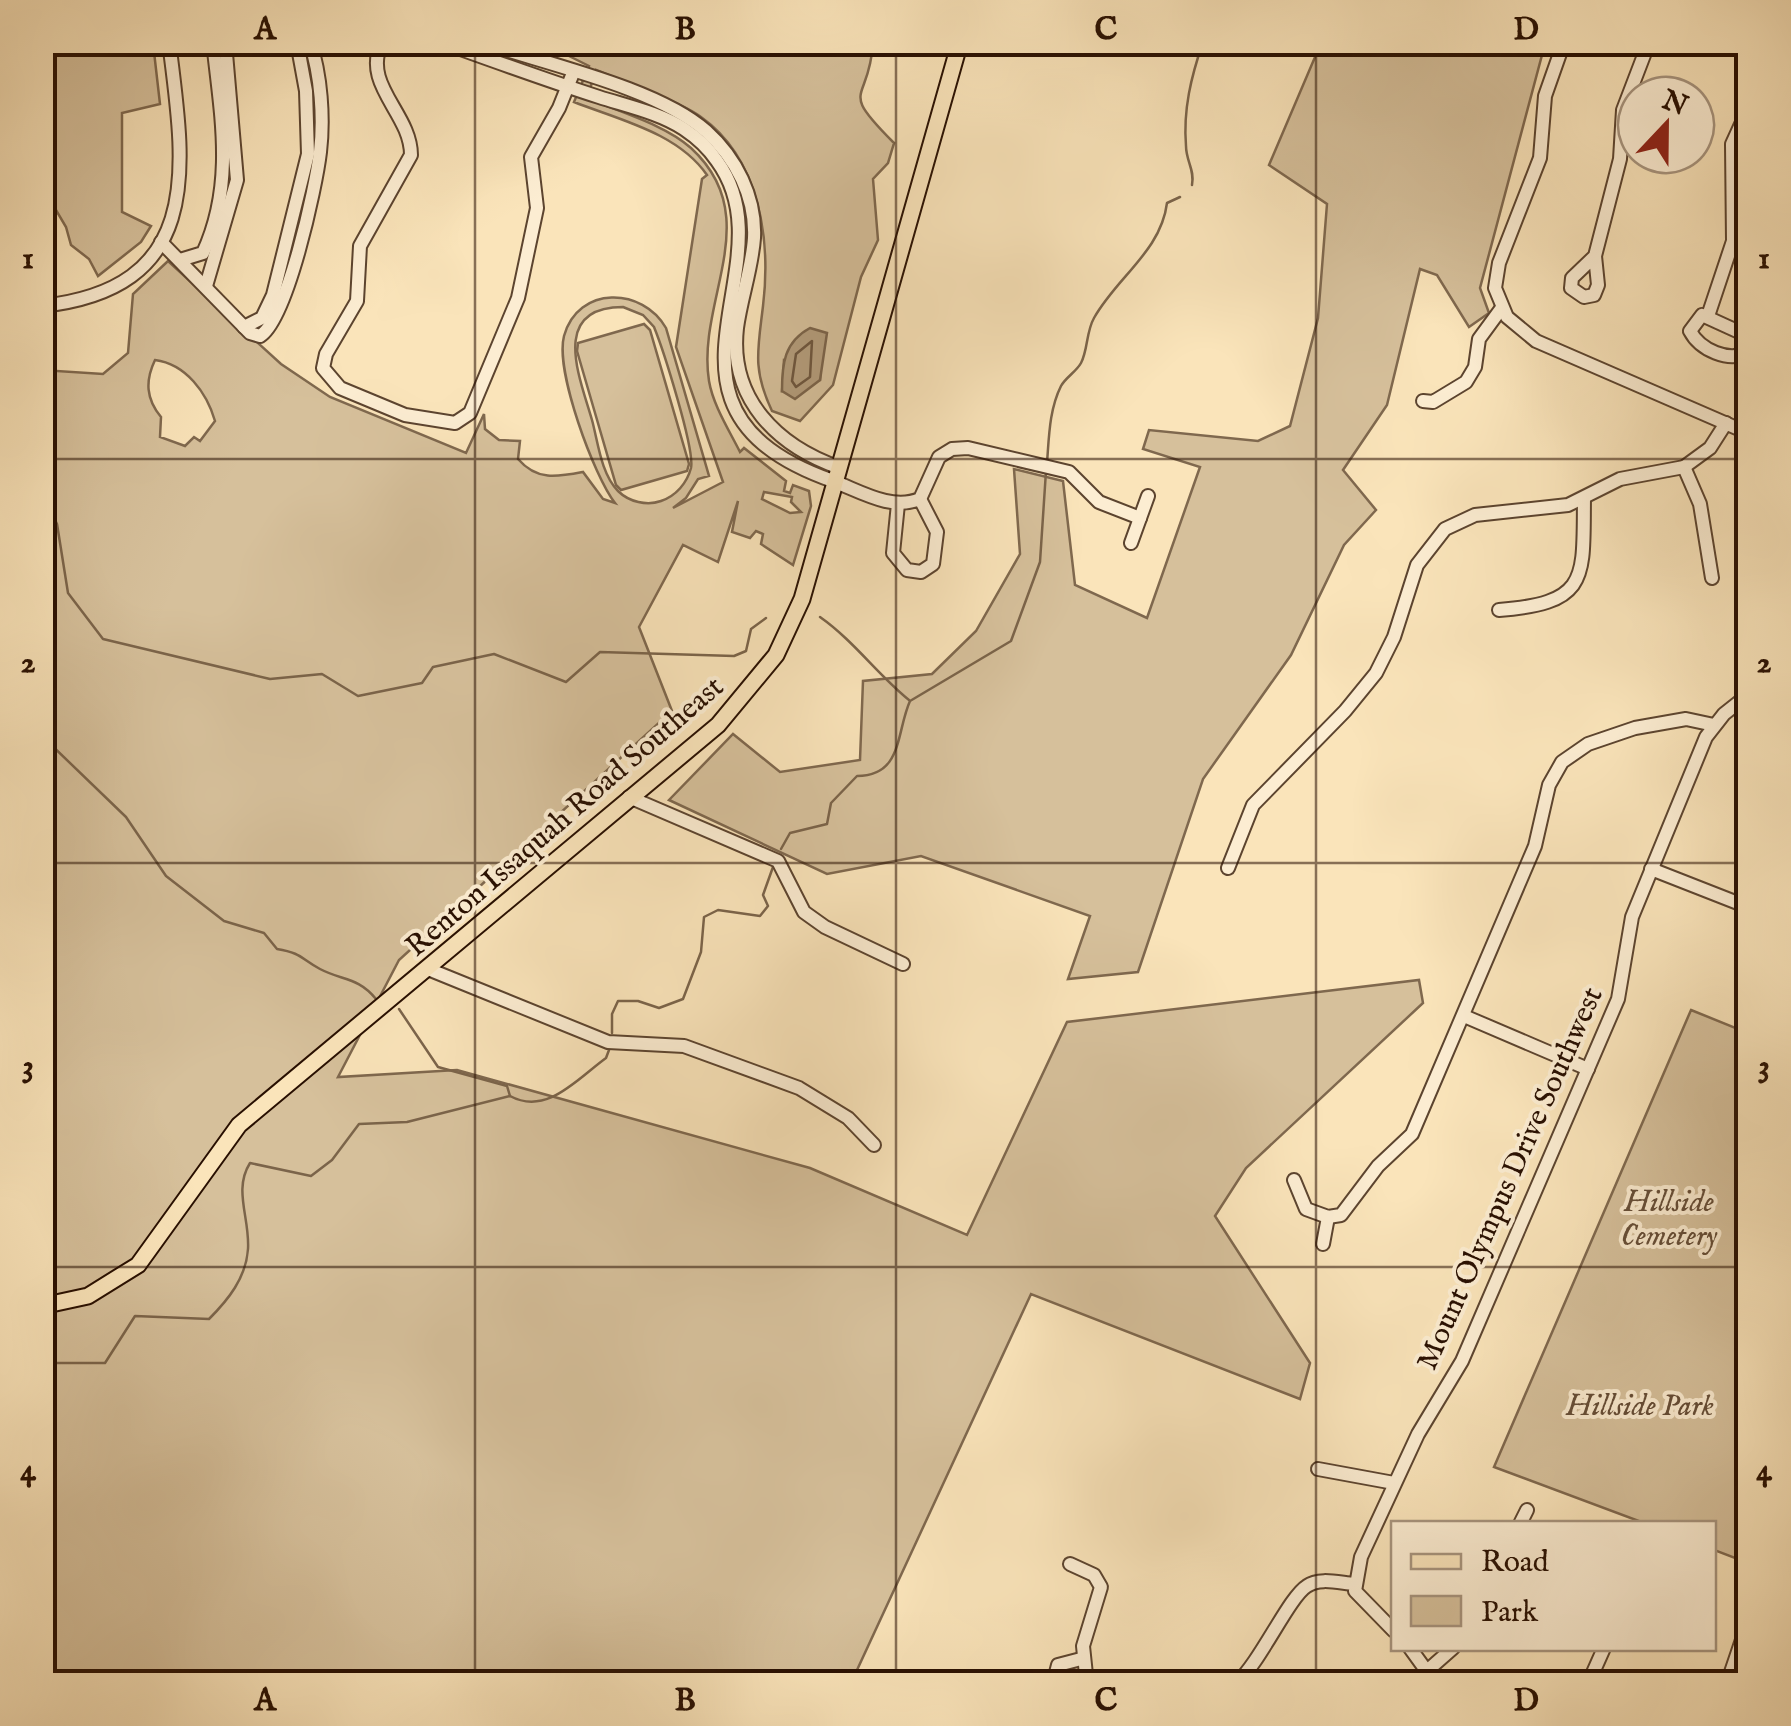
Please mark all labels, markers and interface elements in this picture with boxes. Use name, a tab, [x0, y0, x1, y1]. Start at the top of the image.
text: A	[252, 10, 277, 51]
text: B	[674, 10, 696, 51]
text: C	[1095, 10, 1118, 51]
text: D	[1513, 10, 1539, 51]
north arrow	[1616, 75, 1716, 175]
text: N	[1656, 83, 1692, 125]
text: 1	[22, 239, 34, 280]
text: 1	[1758, 239, 1770, 280]
text: 2	[20, 643, 36, 684]
text: 2	[1756, 643, 1772, 684]
street label: Renton Issaquah Road Southeast	[398, 669, 732, 966]
street label: Mount Olympus Drive Southwest	[1409, 981, 1613, 1376]
text: 3	[22, 1047, 34, 1088]
text: 3	[1758, 1047, 1770, 1088]
park label: Hillside Cemetery	[1621, 1184, 1718, 1256]
park label: Hillside Park	[1565, 1388, 1714, 1426]
text: 4	[20, 1451, 36, 1492]
text: 4	[1756, 1451, 1772, 1492]
legend	[1391, 1521, 1716, 1651]
text: Road	[1481, 1544, 1550, 1582]
text: Park	[1481, 1594, 1539, 1632]
text: A	[252, 1681, 277, 1722]
text: B	[674, 1681, 696, 1722]
text: C	[1095, 1681, 1118, 1722]
text: D	[1513, 1681, 1539, 1722]

